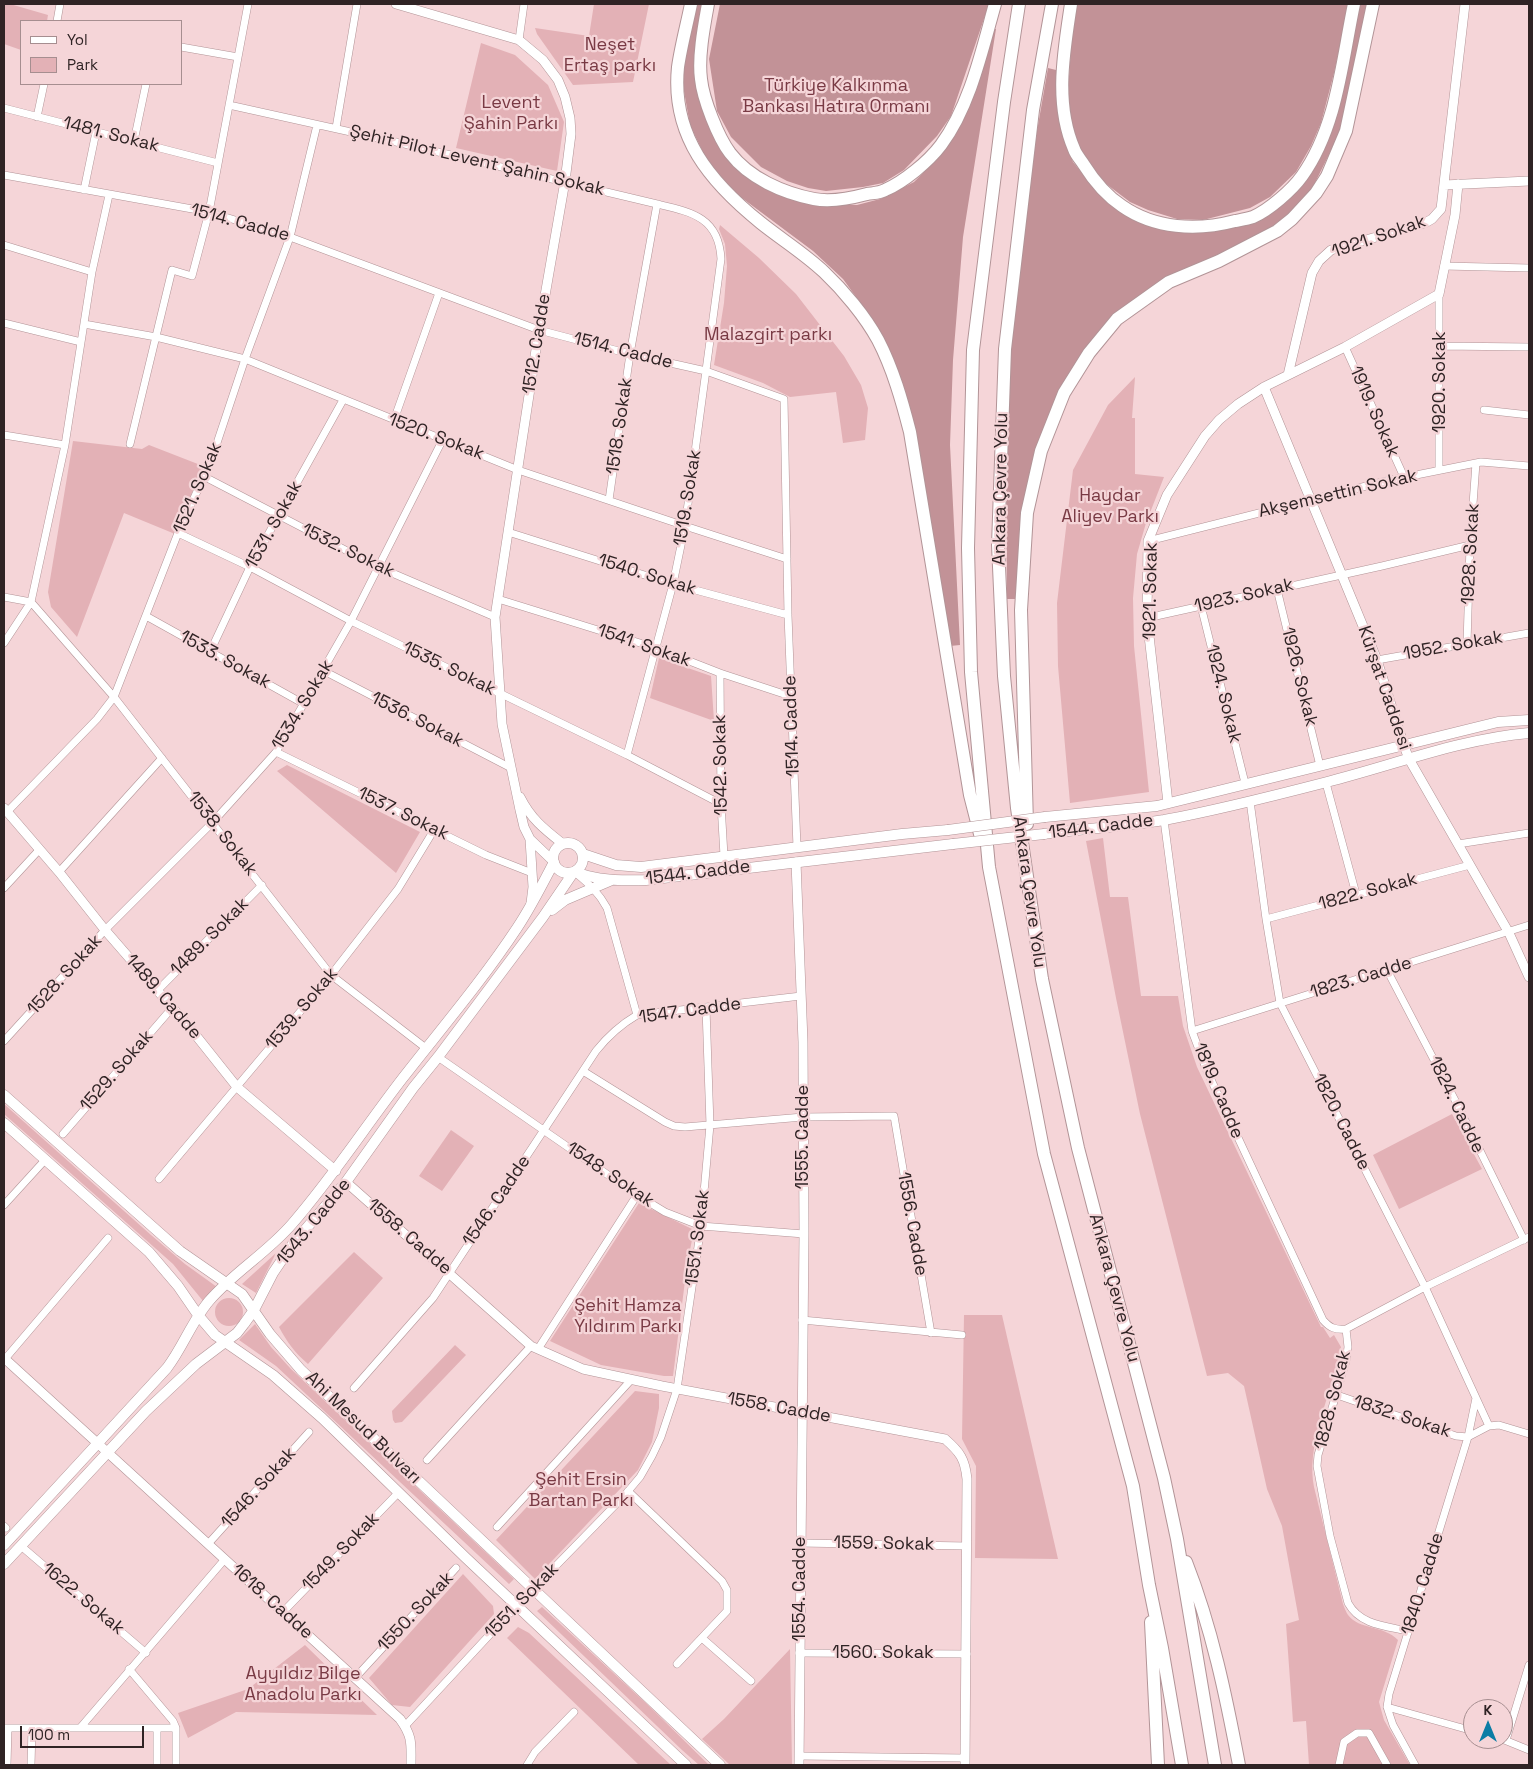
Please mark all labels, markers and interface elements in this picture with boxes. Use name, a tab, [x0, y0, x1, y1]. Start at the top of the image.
legend	[20, 20, 182, 85]
text: Yol	[67, 30, 88, 49]
park label: Neşet Ertaş parkı	[564, 34, 656, 76]
text: Park	[67, 55, 98, 74]
park label: Türkiye Kalkınma Bankası Hatıra Ormanı	[742, 75, 930, 118]
park label: Levent Şahin Parkı	[464, 92, 558, 134]
street label: 1481. Sokak	[61, 113, 161, 157]
street label: Şehit Pilot Levent Şahin Sokak	[347, 121, 607, 201]
street label: 1514. Cadde	[188, 199, 292, 247]
street label: 1921. Sokak	[1329, 211, 1429, 263]
street label: 1512. Cadde	[518, 292, 556, 396]
park label: Malazgirt parkı	[704, 324, 832, 346]
street label: 1514. Cadde	[571, 328, 675, 374]
street label: 1920. Sokak	[1429, 331, 1451, 433]
street label: 1919. Sokak	[1344, 363, 1404, 461]
street label: 1518. Sokak	[603, 376, 637, 476]
street label: 1520. Sokak	[385, 409, 487, 465]
street label: Ankara Çevre Yolu	[989, 412, 1013, 566]
street label: 1521. Sokak	[169, 439, 227, 537]
street label: 1519. Sokak	[670, 448, 706, 548]
street label: Akşemsettin Sokak	[1256, 465, 1420, 523]
street label: 1531. Sokak	[241, 477, 307, 573]
park label: Haydar Aliyev Parkı	[1061, 485, 1159, 528]
street label: 1928. Sokak	[1458, 503, 1484, 605]
street label: 1532. Sokak	[298, 519, 398, 583]
street label: 1921. Sokak	[1139, 542, 1163, 640]
street label: 1540. Sokak	[595, 550, 699, 600]
street label: 1923. Sokak	[1192, 574, 1296, 618]
street label: 1541. Sokak	[594, 620, 694, 672]
street label: Kürşat Caddesi	[1353, 623, 1415, 753]
street label: 1926. Sokak	[1276, 625, 1322, 729]
street label: 1533. Sokak	[176, 626, 274, 694]
street label: 1952. Sokak	[1401, 627, 1505, 665]
street label: 1535. Sokak	[399, 637, 499, 701]
street label: 1924. Sokak	[1200, 642, 1246, 746]
street label: 1534. Sokak	[268, 656, 338, 754]
street label: 1514. Cadde	[779, 675, 805, 777]
street label: 1536. Sokak	[367, 687, 467, 753]
street label: 1542. Sokak	[709, 714, 733, 816]
street label: 1537. Sokak	[354, 783, 452, 845]
street label: 1538. Sokak	[182, 787, 262, 881]
street label: 1544. Cadde	[1047, 810, 1155, 844]
street label: Ankara Çevre Yolu	[1008, 815, 1050, 969]
street label: 1544. Cadde	[644, 856, 752, 890]
street label: 1822. Sokak	[1316, 868, 1420, 916]
street label: 1489. Sokak	[166, 893, 254, 981]
street label: 1528. Sokak	[23, 930, 107, 1020]
street label: 1489. Cadde	[120, 950, 206, 1044]
street label: 1823. Cadde	[1308, 952, 1414, 1004]
street label: 1539. Sokak	[261, 963, 343, 1055]
street label: 1547. Cadde	[638, 993, 742, 1029]
street label: 1529. Sokak	[76, 1026, 158, 1116]
street label: 1819. Cadde	[1188, 1040, 1248, 1142]
street label: 1824. Cadde	[1423, 1053, 1489, 1157]
street label: 1820. Cadde	[1307, 1070, 1375, 1174]
street label: 1555. Cadde	[792, 1085, 814, 1189]
street label: 1548. Sokak	[562, 1138, 658, 1212]
street label: 1546. Cadde	[459, 1151, 535, 1251]
street label: 1556. Cadde	[892, 1171, 932, 1277]
street label: 1543. Cadde	[273, 1174, 355, 1270]
street label: 1551. Sokak	[681, 1188, 715, 1288]
street label: 1558. Cadde	[362, 1194, 456, 1280]
street label: Ankara Çevre Yolu	[1084, 1211, 1144, 1365]
park label: Şehit Hamza Yıldırım Parkı	[574, 1295, 682, 1338]
street label: 1828. Sokak	[1310, 1348, 1356, 1452]
street label: Ahi Mesud Bulvarı	[301, 1367, 425, 1489]
street label: 1558. Cadde	[725, 1388, 833, 1428]
street label: 1832. Sokak	[1350, 1391, 1454, 1443]
street label: 1546. Sokak	[217, 1443, 301, 1533]
park label: Şehit Ersin Bartan Parkı	[528, 1469, 634, 1512]
street label: 1549. Sokak	[298, 1508, 384, 1596]
street label: 1840. Cadde	[1397, 1530, 1449, 1638]
street label: 1559. Sokak	[833, 1532, 935, 1556]
street label: 1554. Cadde	[789, 1536, 811, 1642]
street label: 1622. Sokak	[37, 1558, 129, 1640]
street label: 1551. Sokak	[480, 1559, 564, 1643]
street label: 1618. Cadde	[227, 1560, 317, 1644]
street label: 1550. Sokak	[374, 1568, 458, 1656]
street label: 1560. Sokak	[832, 1642, 934, 1664]
park label: Ayyıldız Bilge Anadolu Parkı	[244, 1663, 362, 1706]
north arrow	[1463, 1699, 1513, 1749]
text: K	[1484, 1701, 1492, 1719]
scale bar	[22, 1716, 146, 1748]
text: 100 m	[28, 1725, 70, 1744]

